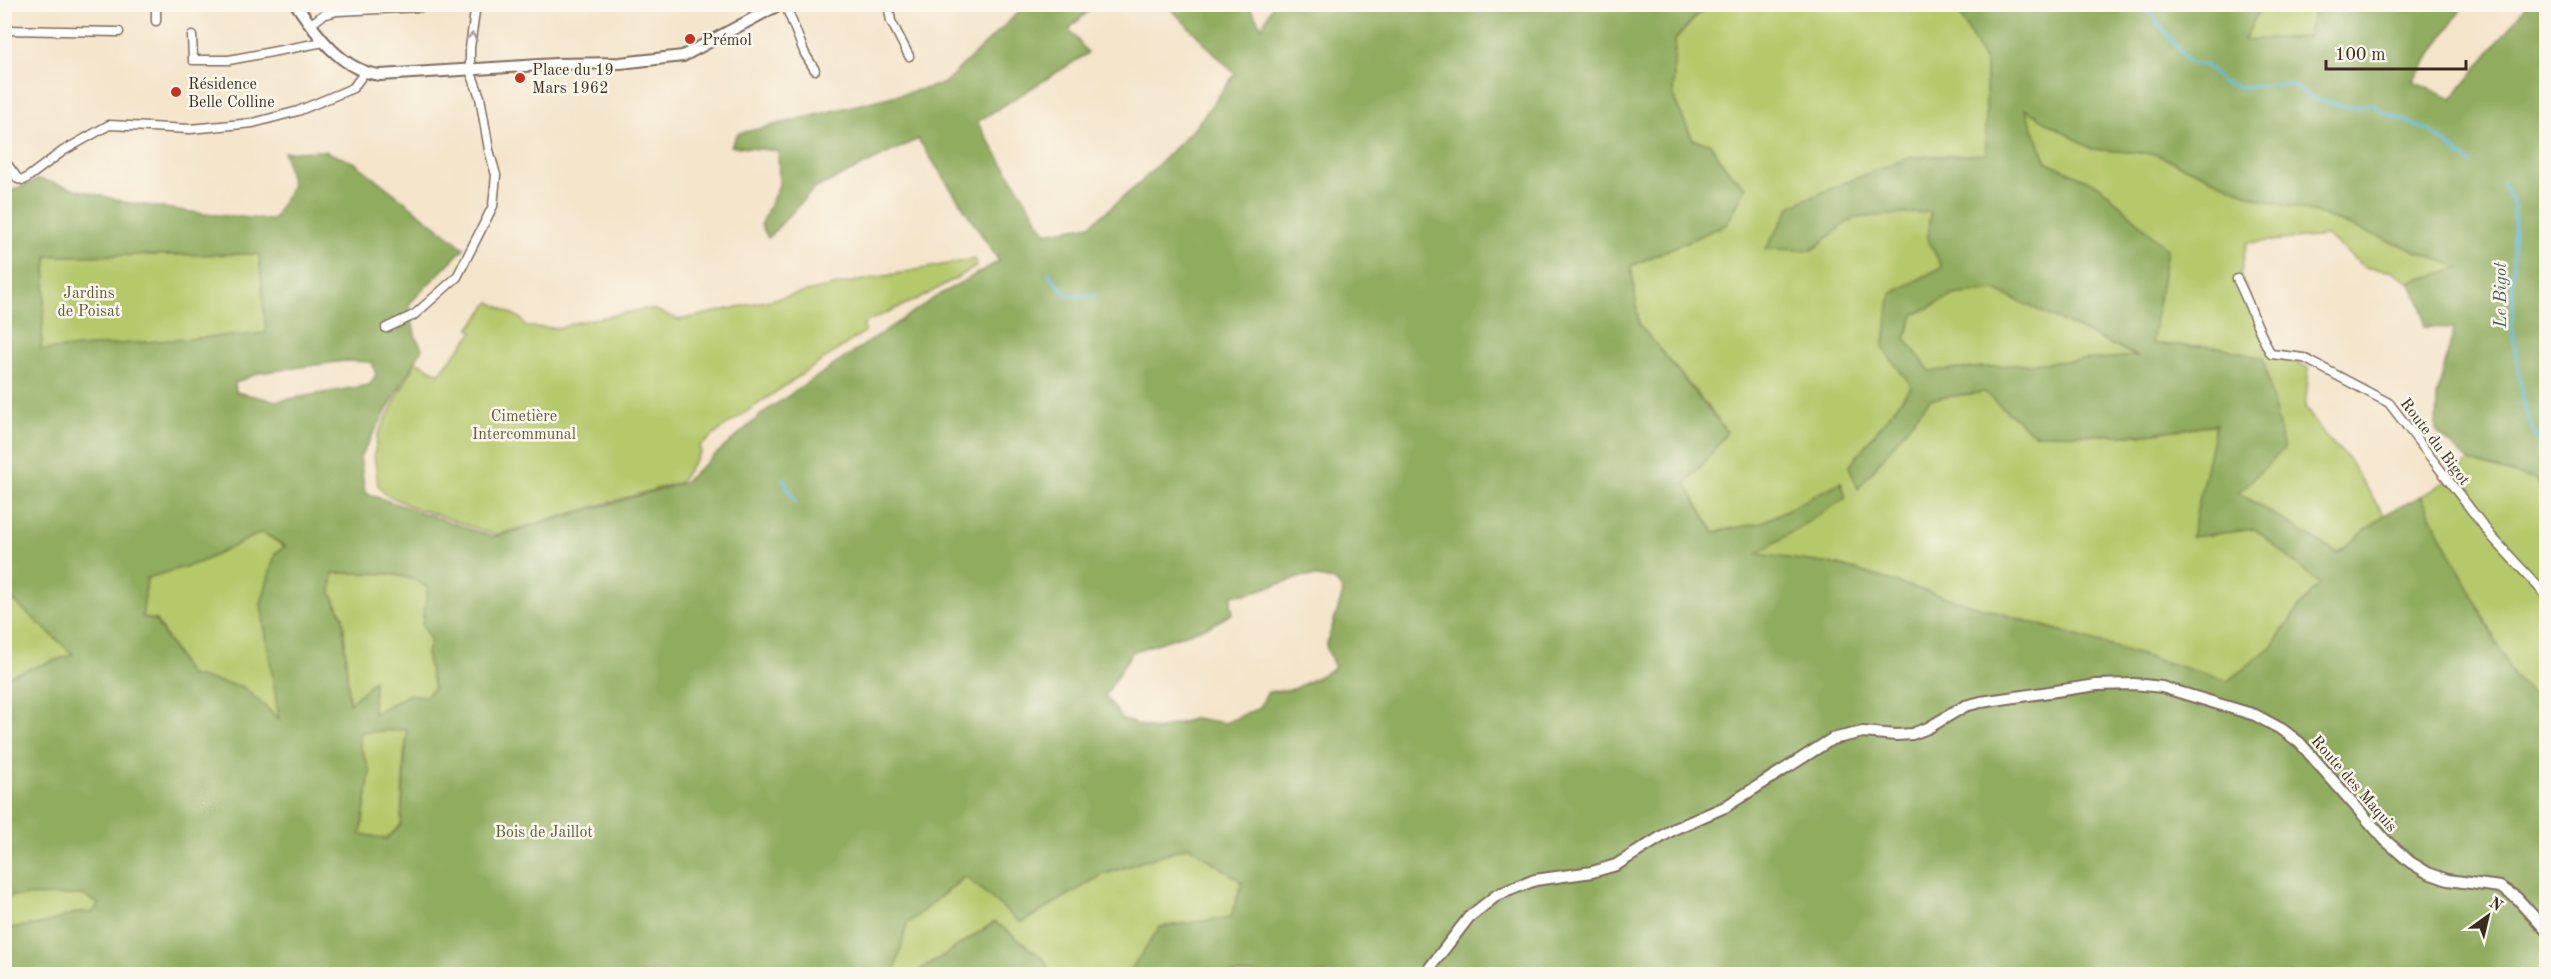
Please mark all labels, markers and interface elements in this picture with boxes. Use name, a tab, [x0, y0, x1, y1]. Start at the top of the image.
marker: Prémol	[683, 32, 697, 46]
one-way arrow	[465, 33, 477, 42]
place label: Prémol	[702, 33, 752, 49]
scale bar	[2326, 33, 2466, 71]
text: 100 m	[2335, 46, 2386, 64]
place label: Place du 19 Mars 1962	[532, 63, 614, 97]
marker: Place du 19 Mars 1962	[513, 71, 527, 85]
place label: Résidence Belle Colline	[188, 77, 275, 111]
marker: Résidence Belle Colline	[169, 85, 183, 99]
water label: Le Bigot	[2492, 262, 2510, 329]
park label: Jardins de Poisat	[58, 286, 121, 320]
street label: Route du Bigot	[2397, 396, 2472, 489]
park label: Cimetière Intercommunal	[472, 409, 576, 443]
street label: Route des Maquis	[2308, 733, 2399, 836]
park label: Bois de Jaillot	[495, 825, 593, 841]
north arrow	[2458, 886, 2518, 946]
text: N	[2486, 895, 2505, 916]

